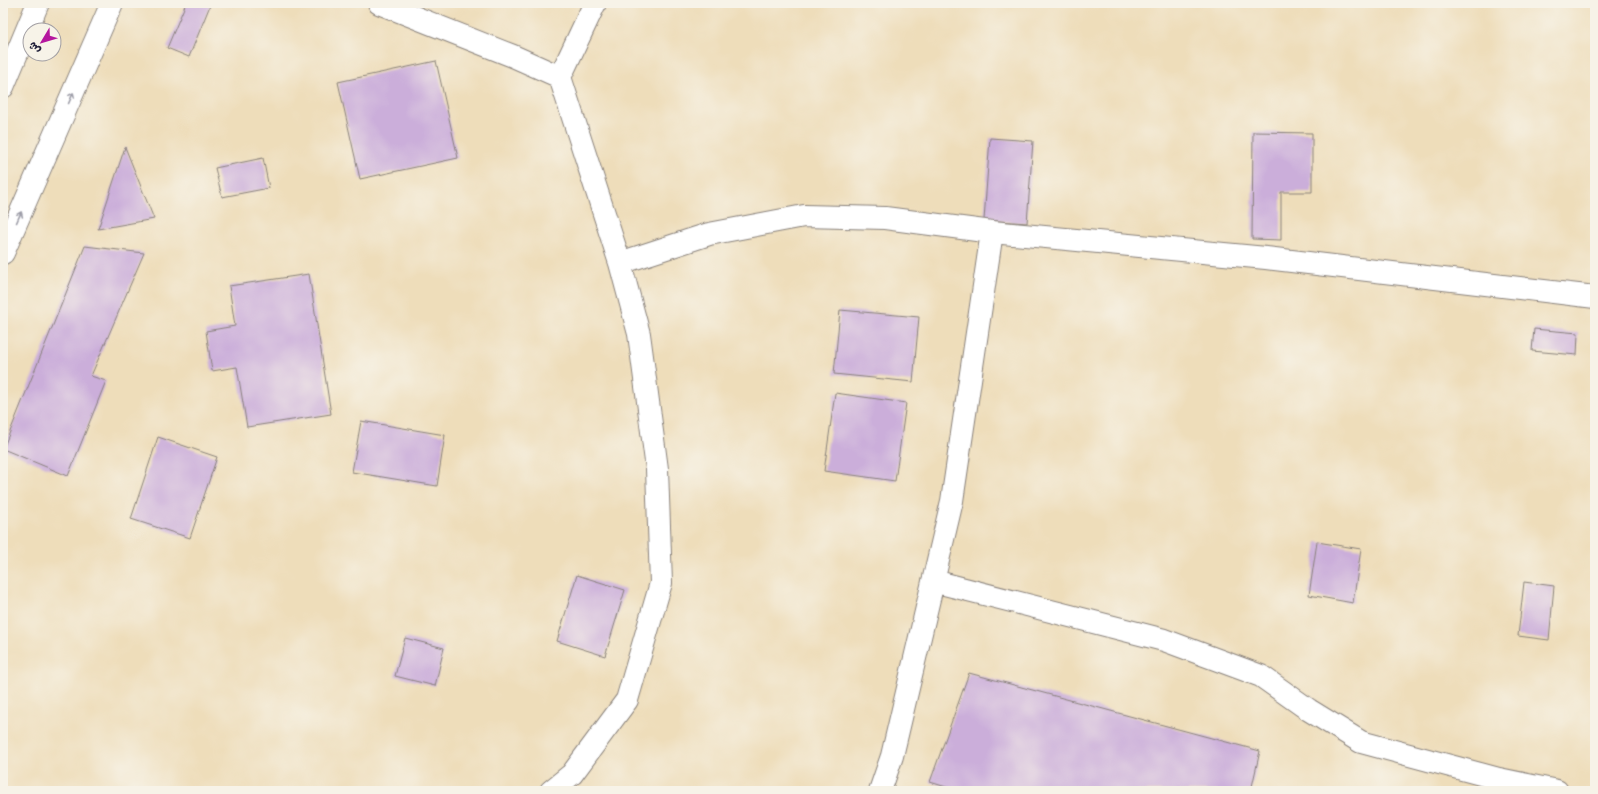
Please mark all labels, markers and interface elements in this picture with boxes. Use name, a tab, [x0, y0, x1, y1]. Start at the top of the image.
north arrow	[22, 22, 62, 62]
text: ش	[24, 37, 46, 58]
one-way arrow	[67, 92, 75, 104]
one-way arrow	[15, 211, 23, 223]

